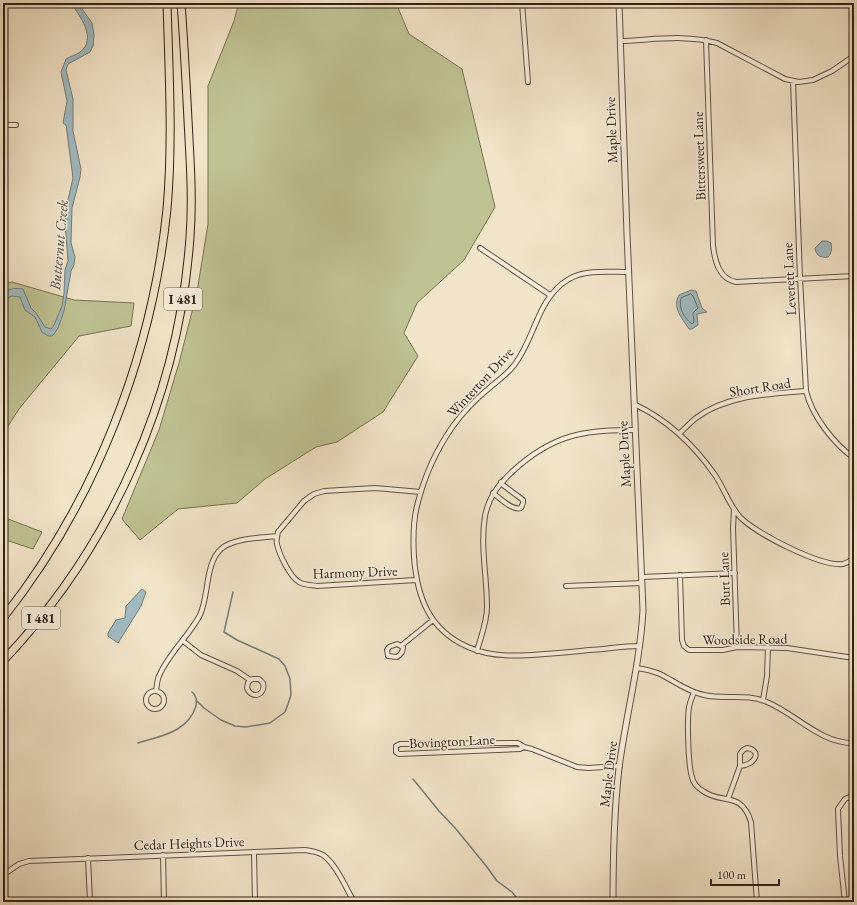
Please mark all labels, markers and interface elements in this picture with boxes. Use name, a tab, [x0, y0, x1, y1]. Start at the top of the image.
street label: Maple Drive	[601, 96, 621, 164]
street label: Bittersweet Lane	[688, 111, 710, 201]
water label: Butternut Creek	[45, 199, 72, 292]
street label: Leverett Lane	[778, 241, 800, 316]
road number: I 481	[164, 288, 202, 310]
street label: Winterton Drive	[443, 343, 517, 421]
street label: Short Road	[728, 373, 793, 401]
street label: Maple Drive	[613, 420, 635, 488]
street label: Burt Lane	[714, 551, 734, 606]
street label: Harmony Drive	[312, 562, 398, 582]
road number: I 481	[22, 607, 60, 629]
street label: Woodside Road	[702, 629, 789, 649]
street label: Bovington Lane	[409, 730, 496, 752]
street label: Maple Drive	[595, 739, 621, 808]
street label: Cedar Heights Drive	[133, 832, 245, 854]
scale bar	[711, 861, 779, 887]
text: 100 m	[717, 867, 747, 883]

